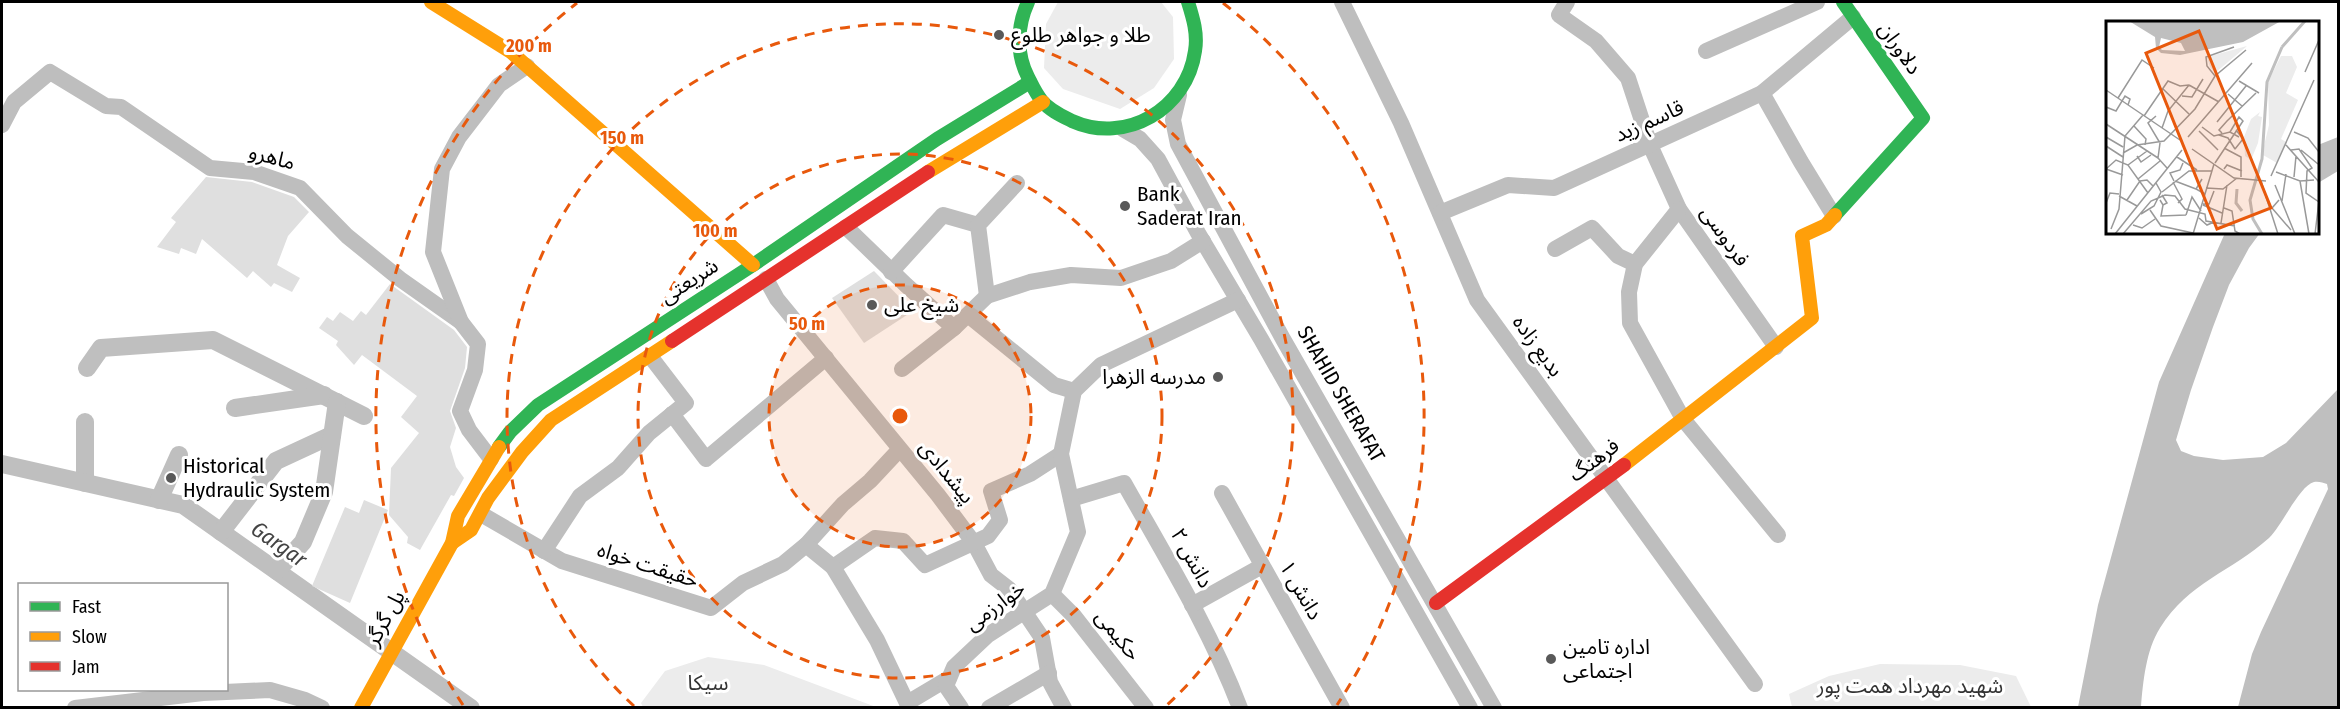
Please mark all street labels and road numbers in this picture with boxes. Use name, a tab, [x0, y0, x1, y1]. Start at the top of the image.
street label: دلاوران	[1873, 17, 1927, 79]
street label: قاسم زید	[1610, 94, 1689, 150]
street label: ماهرو	[246, 138, 298, 176]
street label: فردوسی	[1695, 201, 1755, 271]
street label: شریعتی	[655, 252, 723, 310]
street label: بدیع زاده	[1505, 310, 1569, 383]
street label: SHAHID SHERAFAT	[1292, 321, 1391, 467]
street label: فرهنگ	[1564, 433, 1624, 487]
street label: پیشدادی	[913, 435, 980, 509]
street label: دانش ۲	[1165, 524, 1219, 592]
street label: حقیقت خواه	[594, 536, 702, 594]
street label: دانش ۱	[1274, 556, 1328, 624]
street label: خوارزمی	[960, 575, 1030, 637]
street label: پل گرگر	[359, 586, 411, 651]
street label: حکیمی	[1089, 604, 1147, 666]

